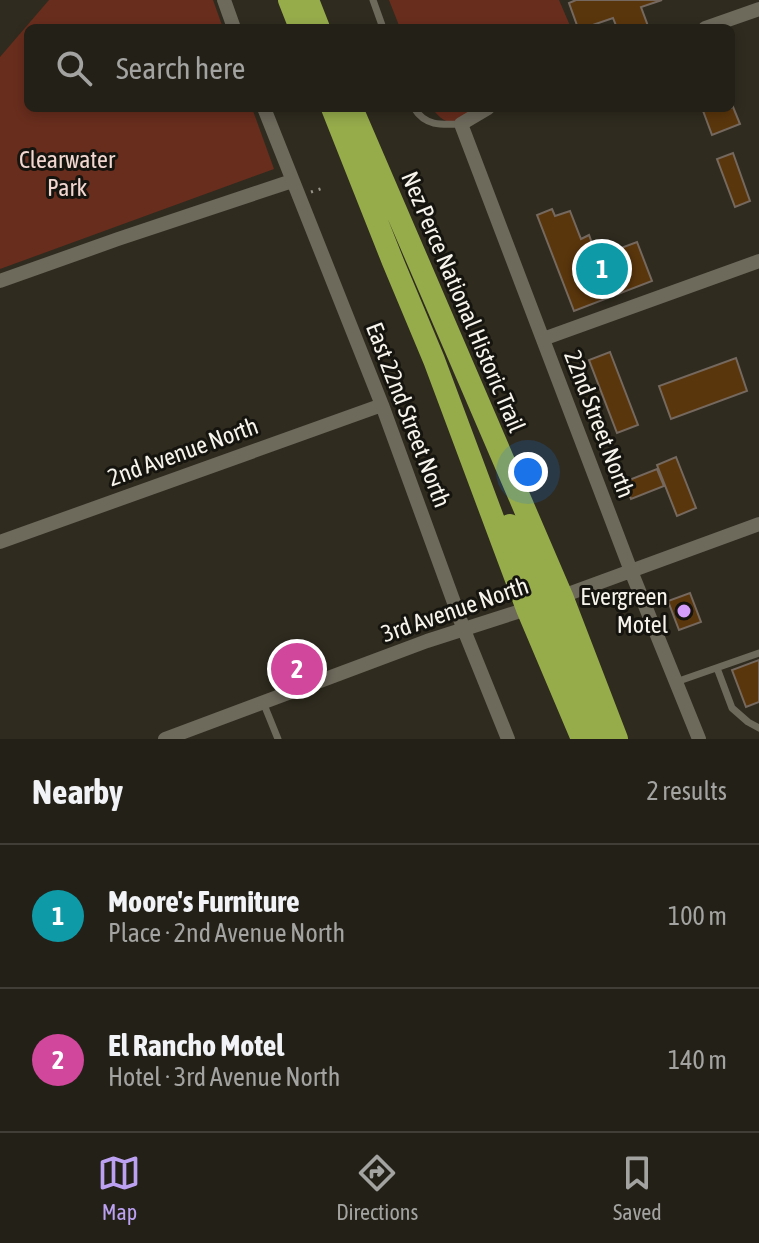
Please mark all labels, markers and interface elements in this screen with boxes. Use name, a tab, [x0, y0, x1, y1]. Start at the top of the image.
search box	[24, 24, 735, 112]
icon: search	[52, 46, 96, 90]
text: Search here	[116, 51, 245, 85]
park label: Clearwater Park	[19, 146, 116, 201]
street label: Nez Perce National Historic Trail	[396, 167, 531, 437]
pin: 1	[576, 239, 628, 299]
street label: East 22nd Street North	[361, 319, 456, 511]
street label: 22nd Street North	[559, 346, 640, 501]
street label: 2nd Avenue North	[104, 412, 262, 491]
your location	[508, 452, 548, 492]
street label: 3rd Avenue North	[378, 572, 532, 647]
place label: Evergreen Motel	[580, 583, 669, 638]
marker: Evergreen Motel	[675, 602, 693, 620]
pin: 2	[271, 639, 323, 699]
text: Nearby	[32, 772, 123, 811]
text: 2 results	[646, 776, 727, 806]
text: Moore's Furniture	[108, 884, 300, 918]
text: 1	[52, 901, 64, 931]
text: 100 m	[668, 901, 727, 931]
text: Place · 2nd Avenue North	[108, 918, 345, 948]
text: El Rancho Motel	[108, 1028, 284, 1062]
text: 2	[52, 1045, 64, 1075]
text: 140 m	[668, 1045, 727, 1075]
text: Hotel · 3rd Avenue North	[108, 1062, 340, 1092]
tab: Map	[97, 1151, 141, 1225]
tab: Directions	[336, 1151, 418, 1225]
tab: Saved	[613, 1151, 662, 1225]

